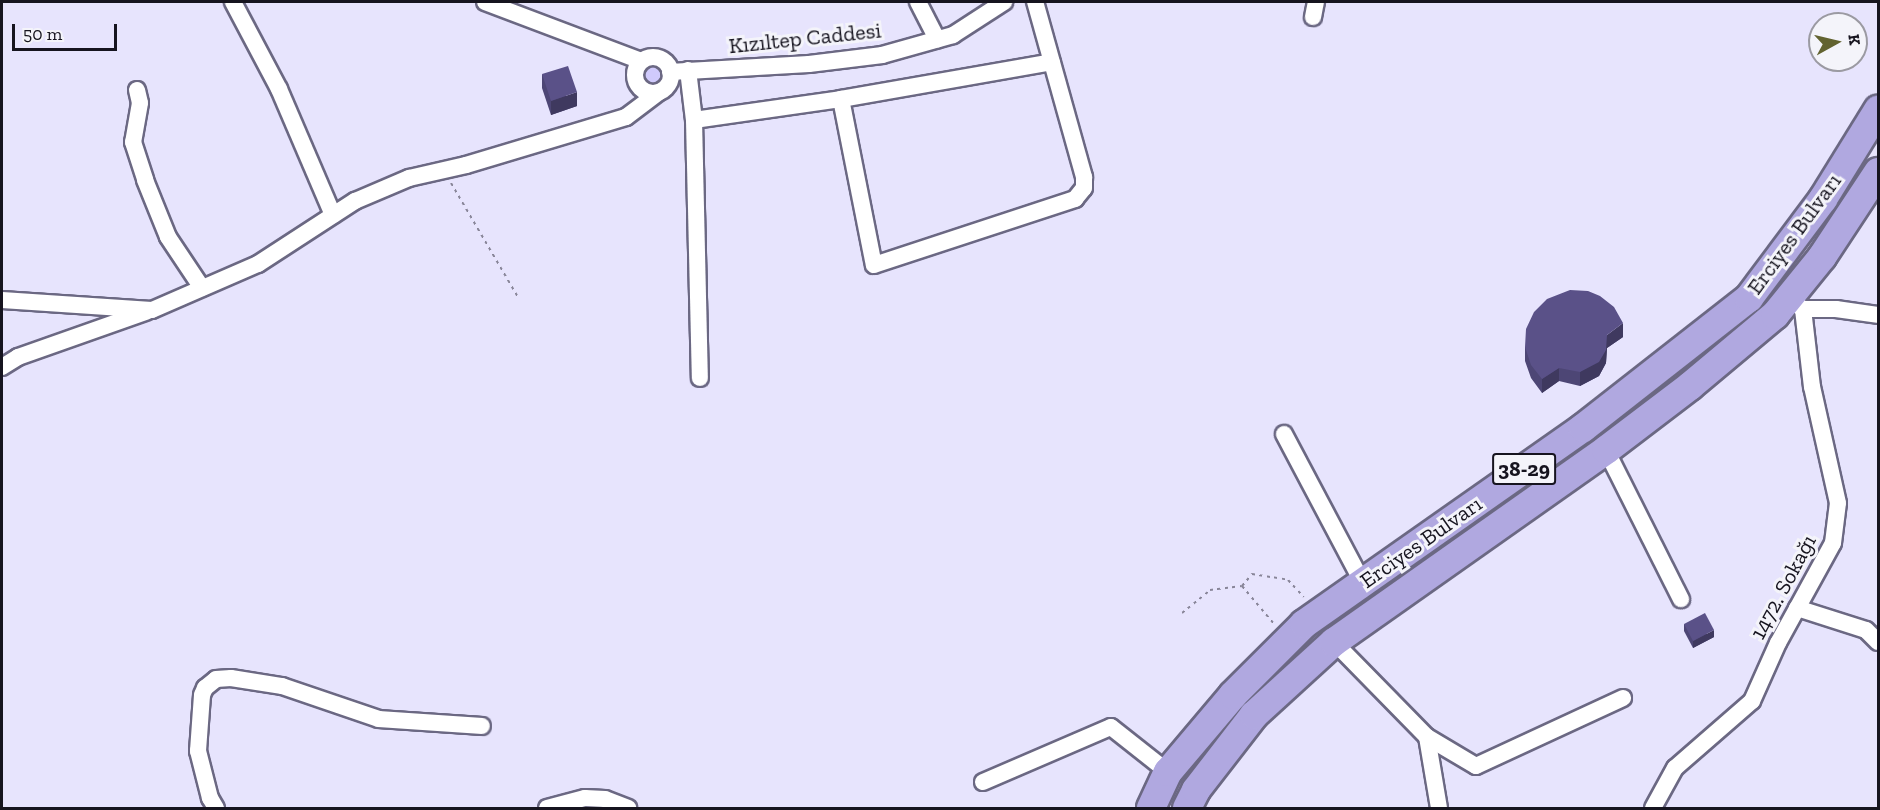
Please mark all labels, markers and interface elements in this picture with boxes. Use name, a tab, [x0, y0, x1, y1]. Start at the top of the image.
scale bar	[15, 12, 120, 50]
north arrow	[1808, 12, 1868, 72]
street label: Kızıltep Caddesi	[727, 17, 883, 59]
text: 50 m	[23, 23, 62, 45]
text: K	[1844, 33, 1864, 46]
street label: Erciyes Bulvarı	[1741, 169, 1847, 299]
road number: 38-29	[1491, 451, 1557, 487]
street label: Erciyes Bulvarı	[1355, 490, 1487, 594]
street label: 1472. Sokağı	[1744, 530, 1822, 644]

